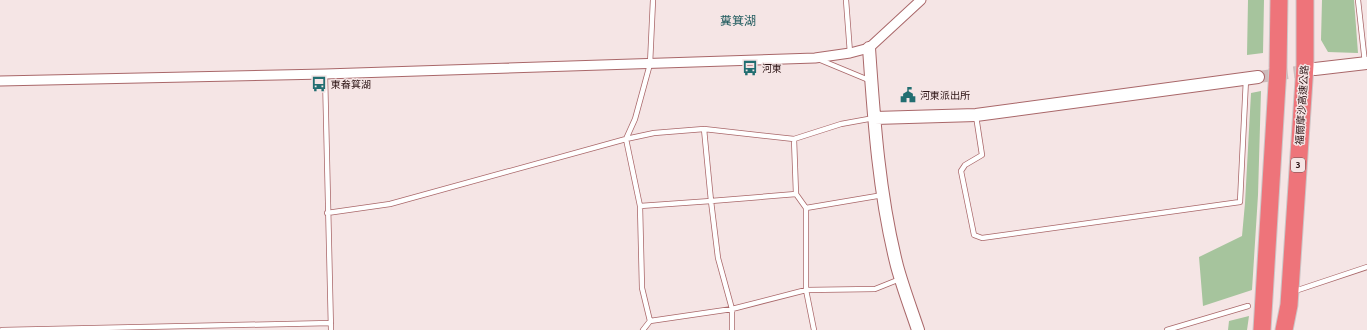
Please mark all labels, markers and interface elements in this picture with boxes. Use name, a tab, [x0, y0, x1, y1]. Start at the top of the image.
district label: 糞箕湖	[720, 14, 756, 27]
bus stop icon: 河東	[741, 59, 759, 77]
place label: 河東	[762, 63, 782, 74]
street label: 福爾摩沙高速公路	[1294, 65, 1310, 145]
bus stop icon: 東畚箕湖	[310, 75, 328, 93]
place label: 東畚箕湖	[331, 79, 371, 90]
public building icon: 河東派出所	[899, 86, 917, 104]
place label: 河東派出所	[920, 90, 970, 101]
road number: 3	[1291, 158, 1305, 172]

